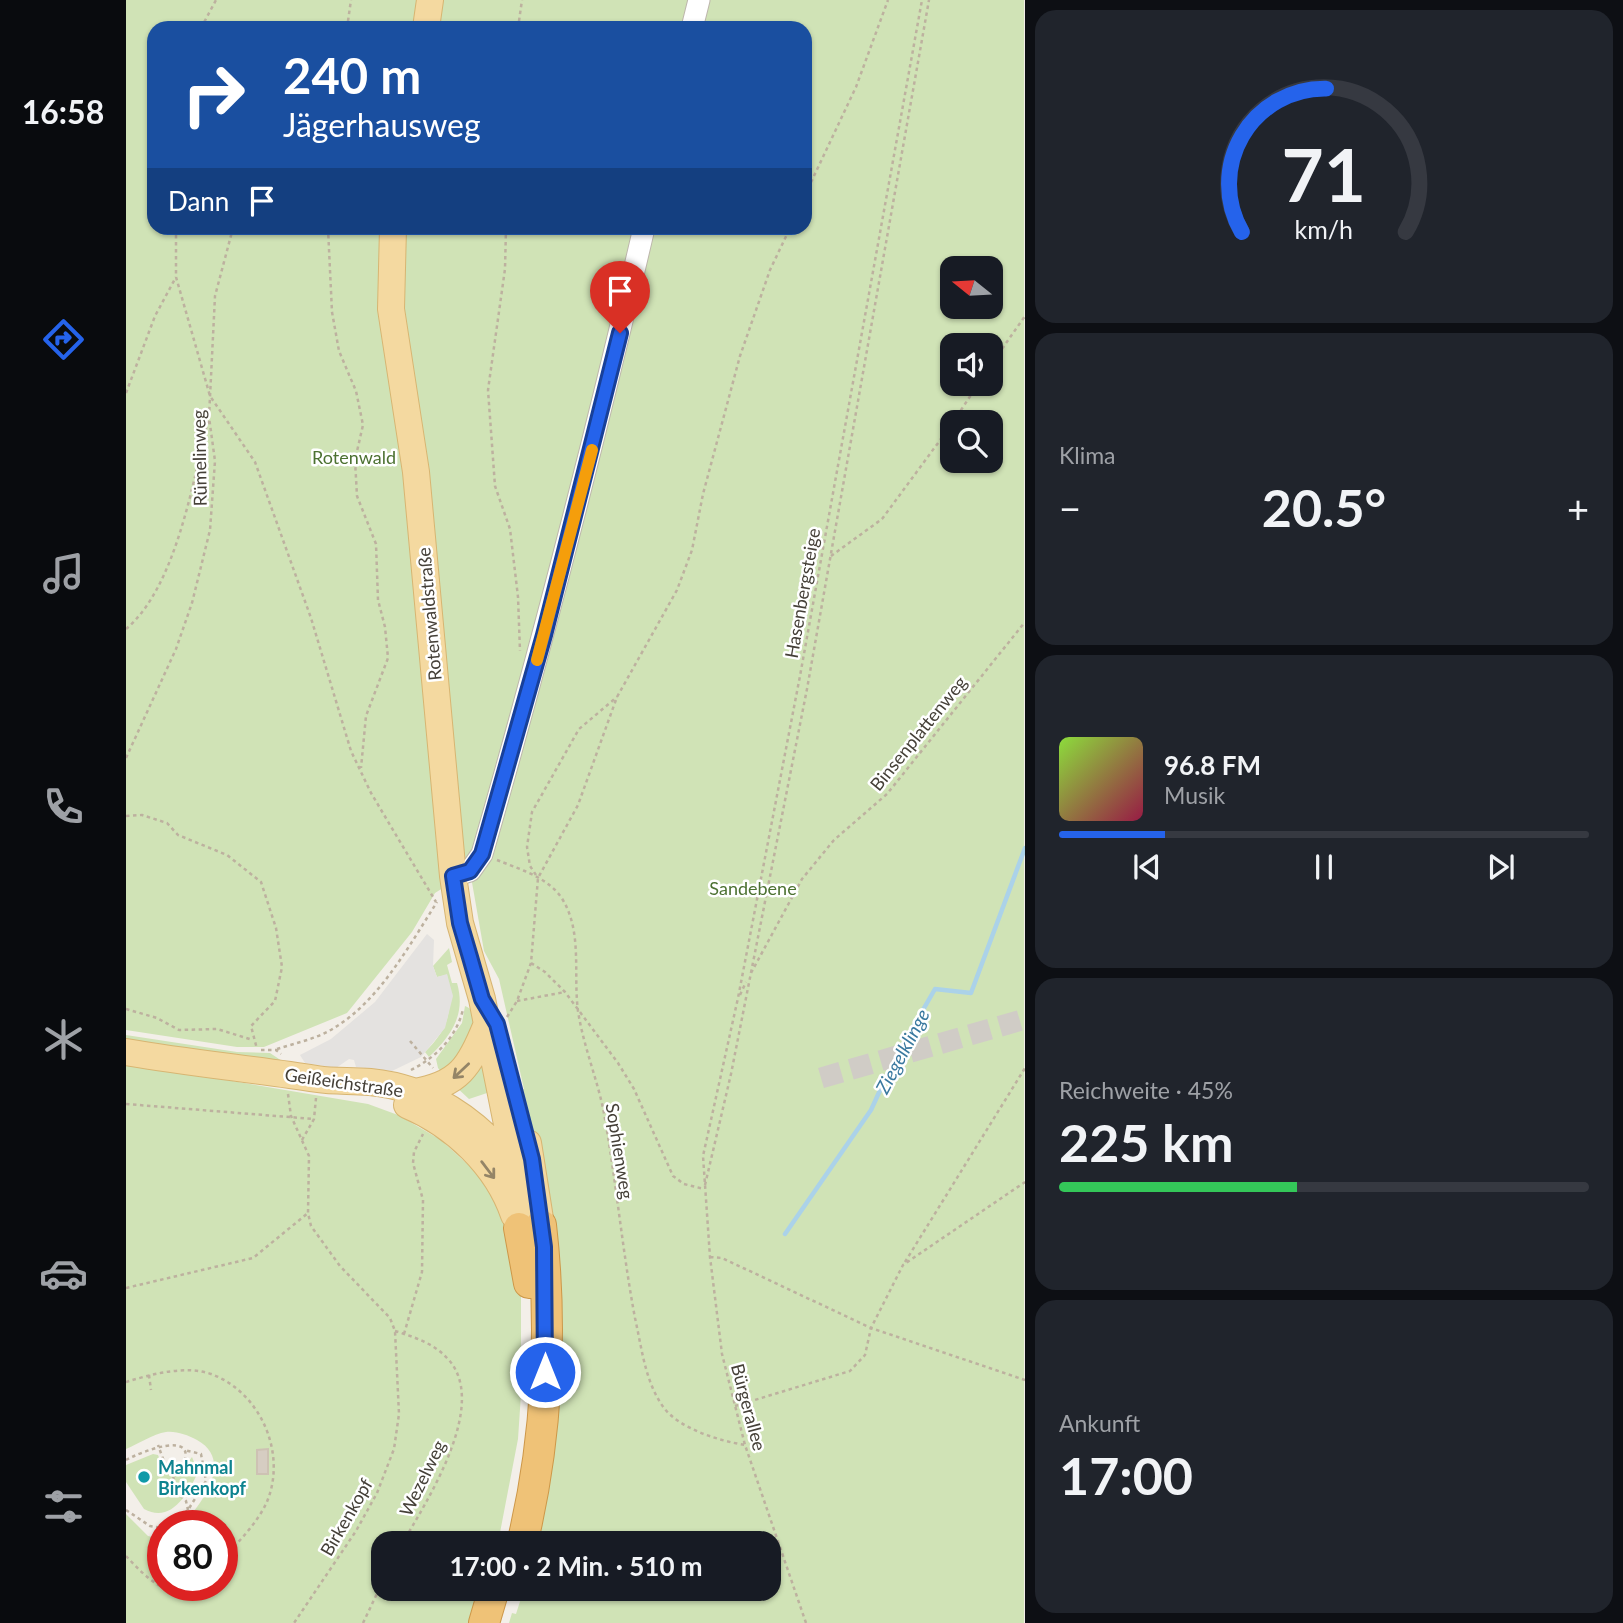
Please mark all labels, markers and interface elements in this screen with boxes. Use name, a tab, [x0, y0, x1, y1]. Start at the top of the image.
text: 240 m	[283, 46, 421, 104]
icon: right	[168, 49, 259, 140]
text: 16:58	[22, 92, 104, 131]
text: Jägerhausweg	[283, 105, 481, 144]
text: 71	[1282, 131, 1366, 219]
icon: arrive	[243, 182, 281, 220]
text: Dann	[168, 185, 229, 217]
text: km/h	[1295, 214, 1353, 244]
north arrow	[940, 256, 1003, 318]
map controls	[940, 256, 1003, 473]
pin	[590, 261, 650, 333]
icon: arrive	[601, 272, 639, 310]
icon: directions	[39, 315, 88, 364]
button: sound	[940, 333, 1003, 396]
street label: Rümelinweg	[187, 409, 211, 507]
button: search	[940, 410, 1003, 473]
text: Klima	[1059, 441, 1116, 469]
park label: Rotenwald	[312, 446, 396, 468]
text: 20.5°	[1262, 476, 1386, 538]
text: −	[1059, 485, 1081, 531]
text: +	[1567, 485, 1589, 531]
street label: Hasenbergsteige	[780, 526, 824, 660]
street label: Rotenwaldstraße	[412, 547, 446, 681]
icon: music	[39, 549, 88, 598]
street label: Binsenplattenweg	[865, 671, 971, 795]
text: 96.8 FM	[1164, 749, 1261, 781]
text: Musik	[1164, 781, 1225, 809]
icon: phone	[39, 782, 88, 831]
icon: previous	[1128, 848, 1166, 886]
icon: pause	[1305, 848, 1343, 886]
icon: next	[1482, 848, 1520, 886]
park label: Sandebene	[709, 877, 797, 899]
water label: Ziegelklinge	[870, 1005, 934, 1098]
icon: climate	[39, 1015, 88, 1064]
street label: Geißeichstraße	[283, 1063, 405, 1101]
one-way arrow	[453, 1063, 470, 1080]
text: Reichweite · 45%	[1059, 1076, 1233, 1104]
street label: Sophienweg	[602, 1101, 638, 1201]
text: 225 km	[1059, 1111, 1233, 1173]
one-way arrow	[481, 1160, 496, 1178]
icon: car	[39, 1249, 88, 1298]
position arrow	[508, 1335, 582, 1409]
street label: Bürgerallee	[727, 1361, 771, 1453]
text: Ankunft	[1059, 1409, 1140, 1437]
street label: Wezelweg	[394, 1436, 450, 1520]
text: 17:00	[1059, 1444, 1193, 1506]
place label: Mahnmal Birkenkopf	[158, 1456, 246, 1499]
marker: Mahnmal Birkenkopf	[136, 1469, 152, 1485]
street label: Birkenkopf	[315, 1474, 377, 1560]
icon: filters	[39, 1482, 88, 1531]
speed limit sign: 80	[147, 1510, 238, 1601]
text: 17:00 · 2 Min. · 510 m	[449, 1550, 703, 1582]

